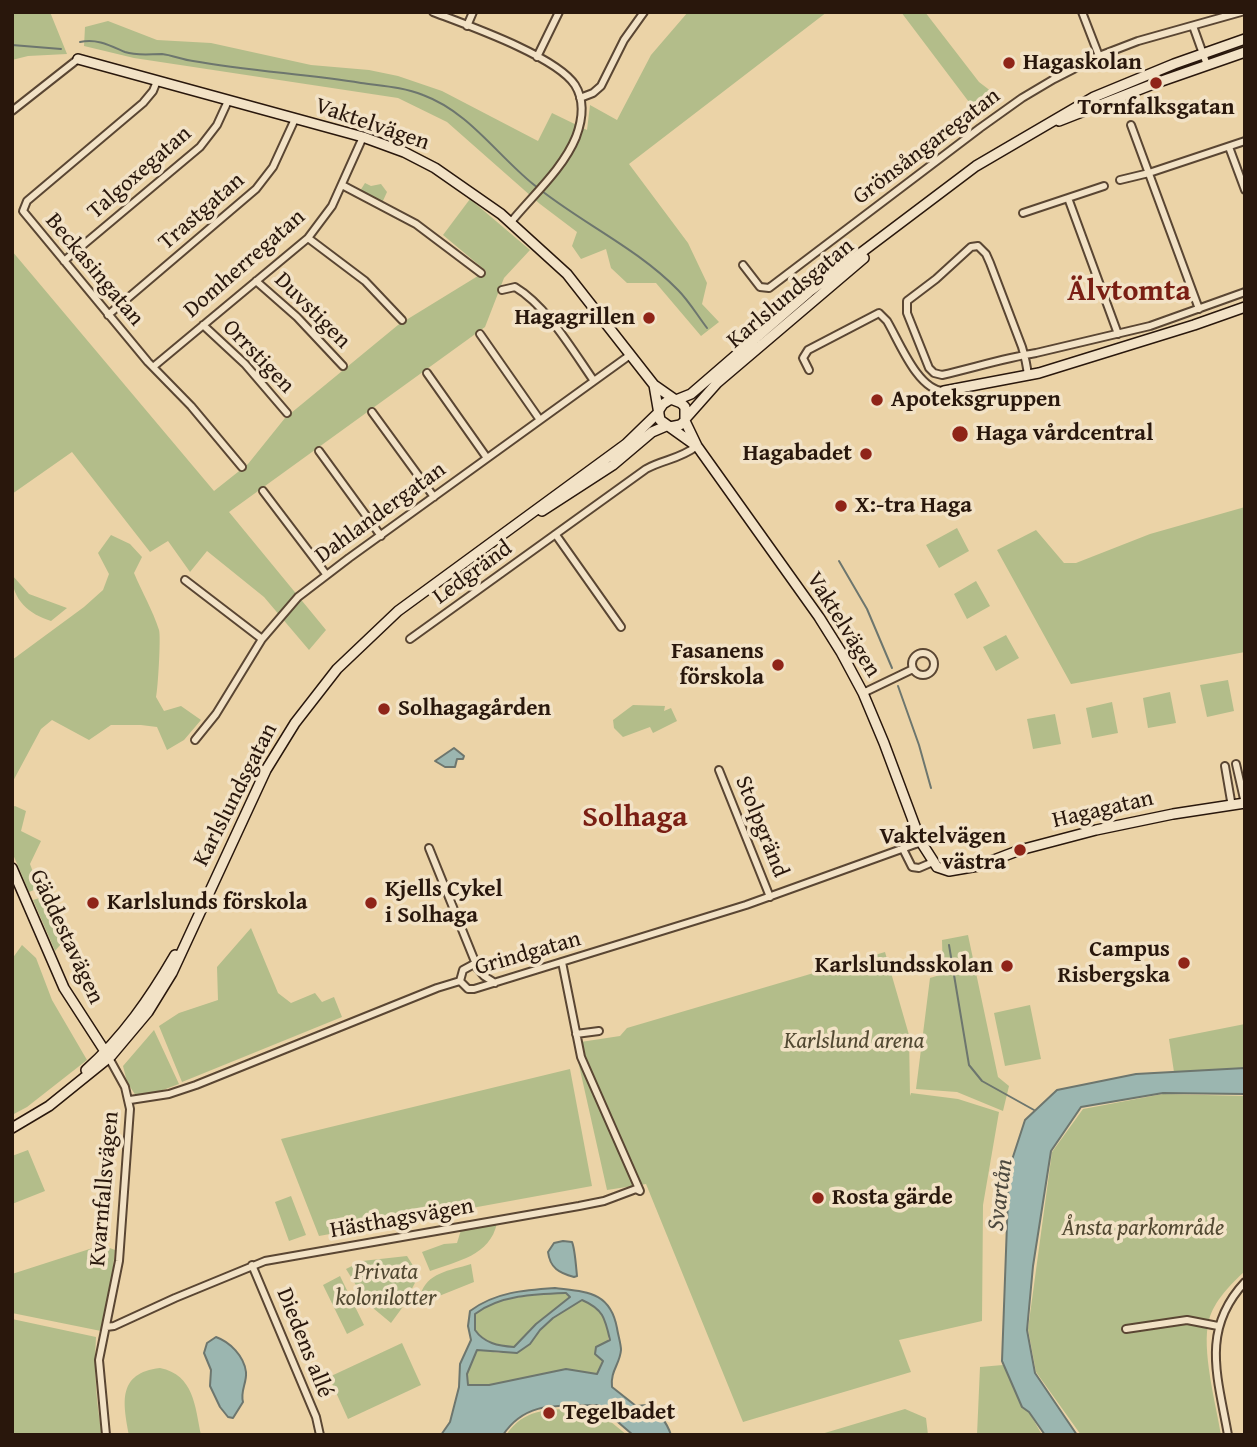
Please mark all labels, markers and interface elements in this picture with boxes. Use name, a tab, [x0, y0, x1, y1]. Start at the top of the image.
place label: Hagaskolan	[1023, 49, 1142, 77]
marker: Hagaskolan	[1001, 55, 1017, 71]
marker: Tornfalksgatan	[1148, 75, 1164, 91]
street label: Grönsångaregatan	[848, 83, 1006, 211]
street label: Vaktelvägen	[311, 93, 433, 157]
place label: Tornfalksgatan	[1078, 94, 1234, 122]
street label: Talgoxegatan	[82, 120, 198, 226]
street label: Trastgatan	[154, 167, 250, 257]
street label: Domherregatan	[179, 204, 311, 324]
street label: Beckasingatan	[39, 208, 149, 332]
street label: Karlslundsgatan	[722, 233, 860, 355]
street label: Duvstigen	[268, 267, 356, 355]
district label: Älvtomta	[1067, 274, 1191, 310]
place label: Hagagrillen	[514, 304, 635, 332]
marker: Hagagrillen	[641, 310, 657, 326]
street label: Orrstigen	[216, 314, 300, 400]
place label: Apoteksgruppen	[891, 386, 1061, 414]
marker: Apoteksgruppen	[869, 392, 885, 408]
place label: Haga vårdcentral	[976, 420, 1153, 448]
marker: Haga vårdcentral	[950, 424, 970, 444]
place label: Hagabadet	[743, 440, 852, 468]
marker: Hagabadet	[858, 446, 874, 462]
street label: Dahlandergatan	[310, 456, 452, 570]
place label: X:-tra Haga	[855, 492, 972, 520]
marker: X:-tra Haga	[833, 498, 849, 514]
street label: Ledgränd	[428, 535, 518, 611]
street label: Vaktelvägen	[800, 567, 886, 683]
place label: Fasanens förskola	[671, 638, 764, 692]
marker: Fasanens förskola	[770, 657, 786, 673]
place label: Solhagagården	[398, 695, 551, 723]
marker: Solhagagården	[376, 701, 392, 717]
street label: Karlslundsgatan	[188, 719, 284, 871]
street label: Stolpgränd	[728, 772, 794, 882]
street label: Hagagatan	[1050, 785, 1156, 835]
district label: Solhaga	[582, 800, 688, 836]
place label: Vaktelvägen västra	[879, 823, 1006, 877]
marker: Vaktelvägen västra	[1012, 842, 1028, 858]
street label: Gäddestavägen	[23, 865, 109, 1009]
place label: Kjells Cykel i Solhaga	[385, 876, 503, 930]
place label: Karlslunds förskola	[107, 889, 307, 917]
marker: Karlslunds förskola	[85, 895, 101, 911]
marker: Kjells Cykel i Solhaga	[363, 895, 379, 911]
street label: Grindgatan	[472, 926, 584, 982]
place label: Campus Risbergska	[1057, 936, 1170, 990]
place label: Karlslundsskolan	[815, 952, 993, 980]
marker: Campus Risbergska	[1176, 955, 1192, 971]
marker: Karlslundsskolan	[999, 958, 1015, 974]
park label: Karlslund arena	[784, 1028, 924, 1056]
street label: Kvarnfallsvägen	[84, 1110, 126, 1268]
water label: Svartån	[982, 1157, 1020, 1233]
place label: Rosta gärde	[832, 1184, 953, 1212]
marker: Rosta gärde	[810, 1190, 826, 1206]
street label: Hästhagsvägen	[328, 1193, 476, 1245]
park label: Ånsta parkområde	[1062, 1215, 1224, 1243]
park label: Privata kolonilotter	[335, 1259, 437, 1313]
street label: Diedens allé	[269, 1284, 339, 1402]
place label: Tegelbadet	[563, 1399, 675, 1427]
marker: Tegelbadet	[541, 1405, 557, 1421]

